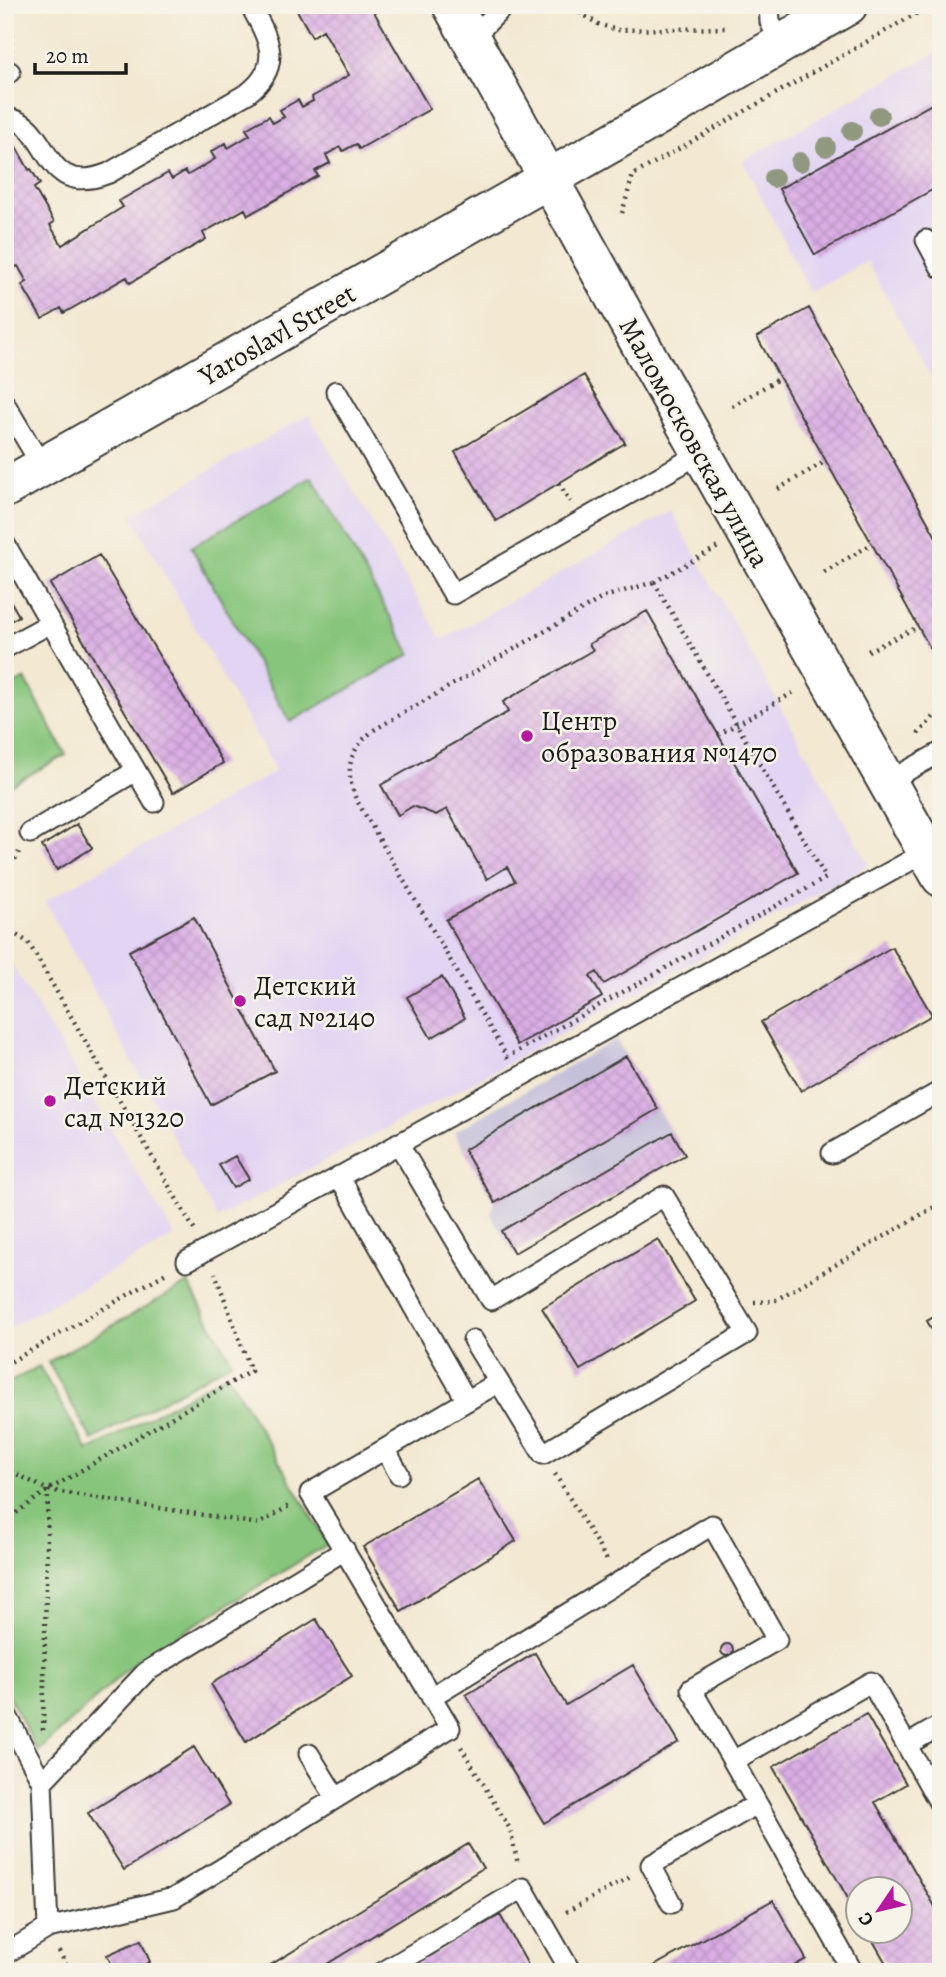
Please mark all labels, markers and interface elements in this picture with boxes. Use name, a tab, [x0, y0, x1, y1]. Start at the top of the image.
scale bar	[35, 32, 126, 76]
text: 20 m	[46, 42, 89, 70]
street label: Yaroslavl Street	[191, 275, 363, 396]
street label: Маломосковская улица	[610, 311, 779, 574]
place label: Центр образования №1470	[541, 702, 777, 772]
marker: Центр образования №1470	[519, 728, 535, 744]
place label: Детский сад №2140	[254, 967, 375, 1037]
marker: Детский сад №2140	[232, 993, 248, 1009]
place label: Детский сад №1320	[64, 1067, 184, 1137]
marker: Детский сад №1320	[42, 1093, 58, 1109]
north arrow	[844, 1876, 914, 1946]
text: С	[852, 1907, 880, 1931]

